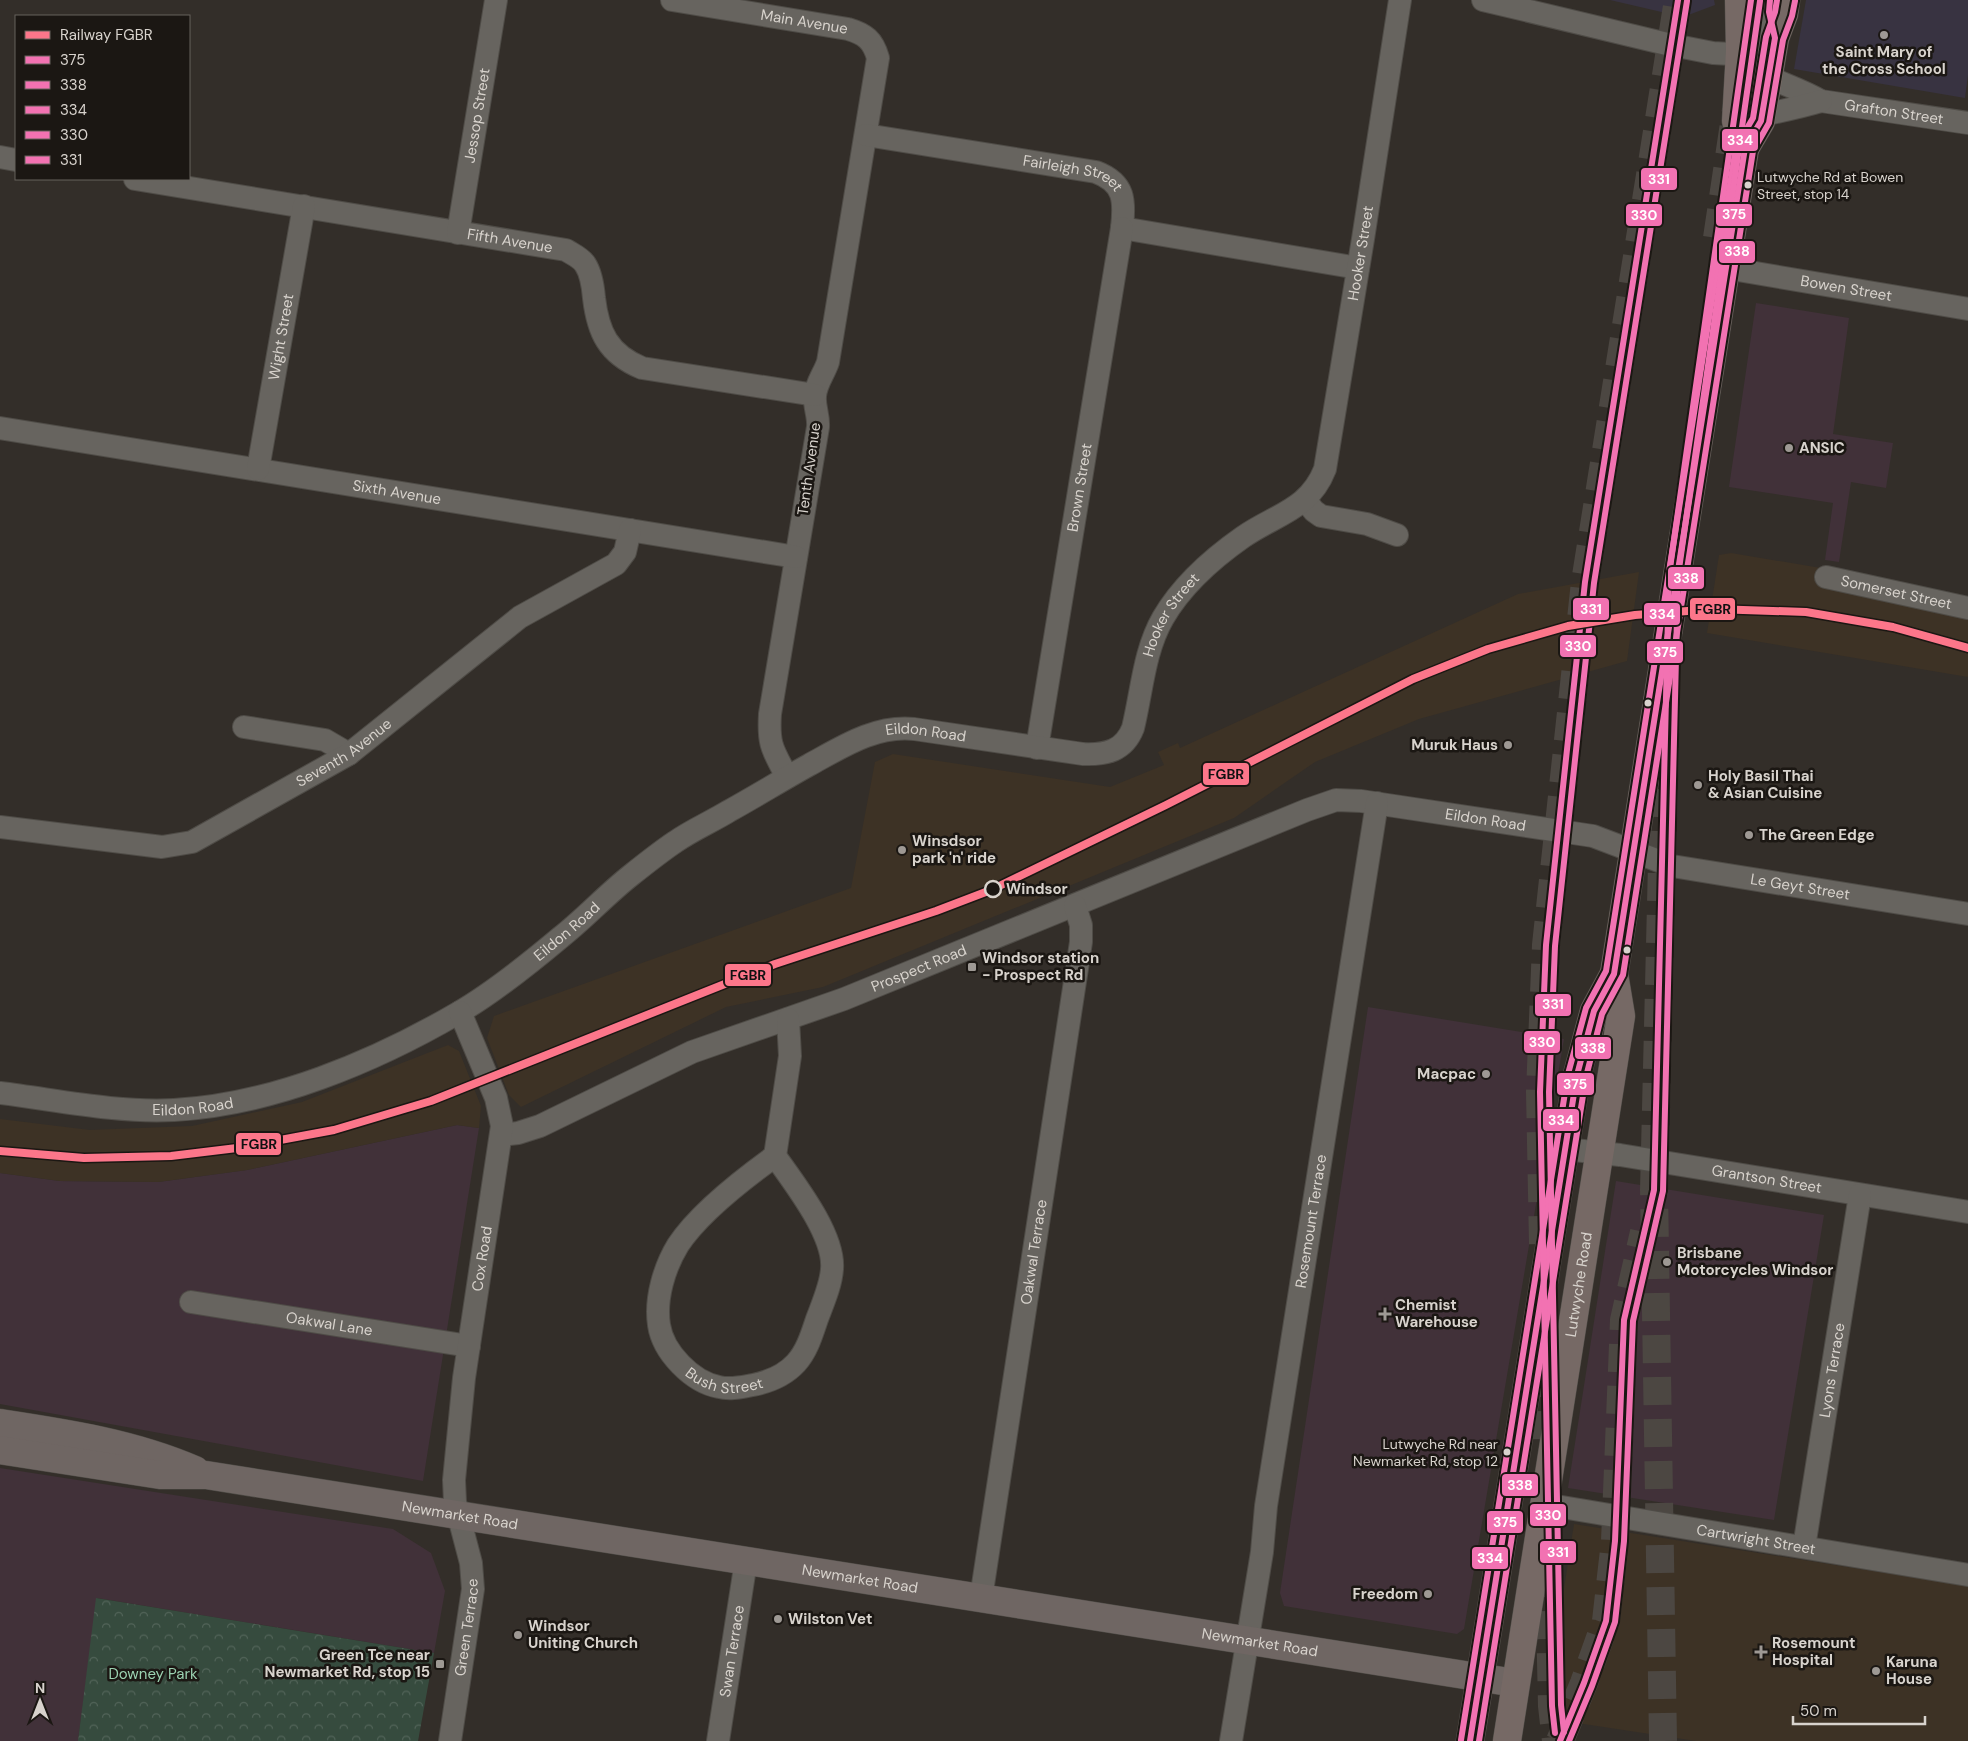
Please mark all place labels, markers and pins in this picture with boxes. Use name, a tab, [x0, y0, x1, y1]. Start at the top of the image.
marker: Saint Mary of the Cross School	[1878, 29, 1890, 41]
place label: Saint Mary of the Cross School	[1822, 42, 1946, 79]
place label: Lutwyche Rd at Bowen Street, stop 14	[1757, 168, 1903, 203]
marker: Lutwyche Rd at Bowen Street, stop 14	[1743, 180, 1753, 190]
place label: ANSIC	[1799, 438, 1845, 458]
marker: ANSIC	[1783, 442, 1795, 454]
unlabelled marker	[1643, 698, 1653, 708]
place label: Muruk Haus	[1411, 735, 1498, 755]
marker: Muruk Haus	[1502, 739, 1514, 751]
place label: Holy Basil Thai & Asian Cuisine	[1708, 766, 1822, 803]
marker: Holy Basil Thai & Asian Cuisine	[1692, 779, 1704, 791]
place label: The Green Edge	[1759, 825, 1875, 845]
marker: The Green Edge	[1743, 829, 1755, 841]
place label: Winsdsor park 'n' ride	[912, 831, 996, 868]
marker: Winsdsor park 'n' ride	[896, 844, 908, 856]
place label: Windsor	[1006, 879, 1068, 899]
marker: Windsor	[984, 880, 1002, 898]
unlabelled marker	[1622, 945, 1632, 955]
place label: Windsor station - Prospect Rd	[982, 948, 1099, 985]
marker: Windsor station - Prospect Rd	[966, 961, 978, 973]
place label: Macpac	[1417, 1064, 1476, 1084]
marker: Macpac	[1480, 1068, 1492, 1080]
place label: Brisbane Motorcycles Windsor	[1677, 1243, 1834, 1280]
marker: Brisbane Motorcycles Windsor	[1661, 1256, 1673, 1268]
place label: Chemist Warehouse	[1395, 1295, 1478, 1332]
marker: Chemist Warehouse	[1379, 1308, 1391, 1320]
place label: Lutwyche Rd near Newmarket Rd, stop 12	[1353, 1435, 1498, 1470]
marker: Lutwyche Rd near Newmarket Rd, stop 12	[1502, 1447, 1512, 1457]
place label: Freedom	[1352, 1584, 1418, 1604]
marker: Freedom	[1422, 1588, 1434, 1600]
place label: Wilston Vet	[788, 1609, 873, 1629]
marker: Wilston Vet	[772, 1613, 784, 1625]
place label: Windsor Uniting Church	[528, 1616, 638, 1653]
marker: Windsor Uniting Church	[512, 1629, 524, 1641]
place label: Rosemount Hospital	[1772, 1633, 1855, 1670]
place label: Green Tce near Newmarket Rd, stop 15	[265, 1645, 430, 1682]
marker: Rosemount Hospital	[1754, 1645, 1768, 1659]
place label: Karuna House	[1886, 1652, 1937, 1689]
marker: Green Tce near Newmarket Rd, stop 15	[434, 1658, 446, 1670]
marker: Karuna House	[1870, 1665, 1882, 1677]

